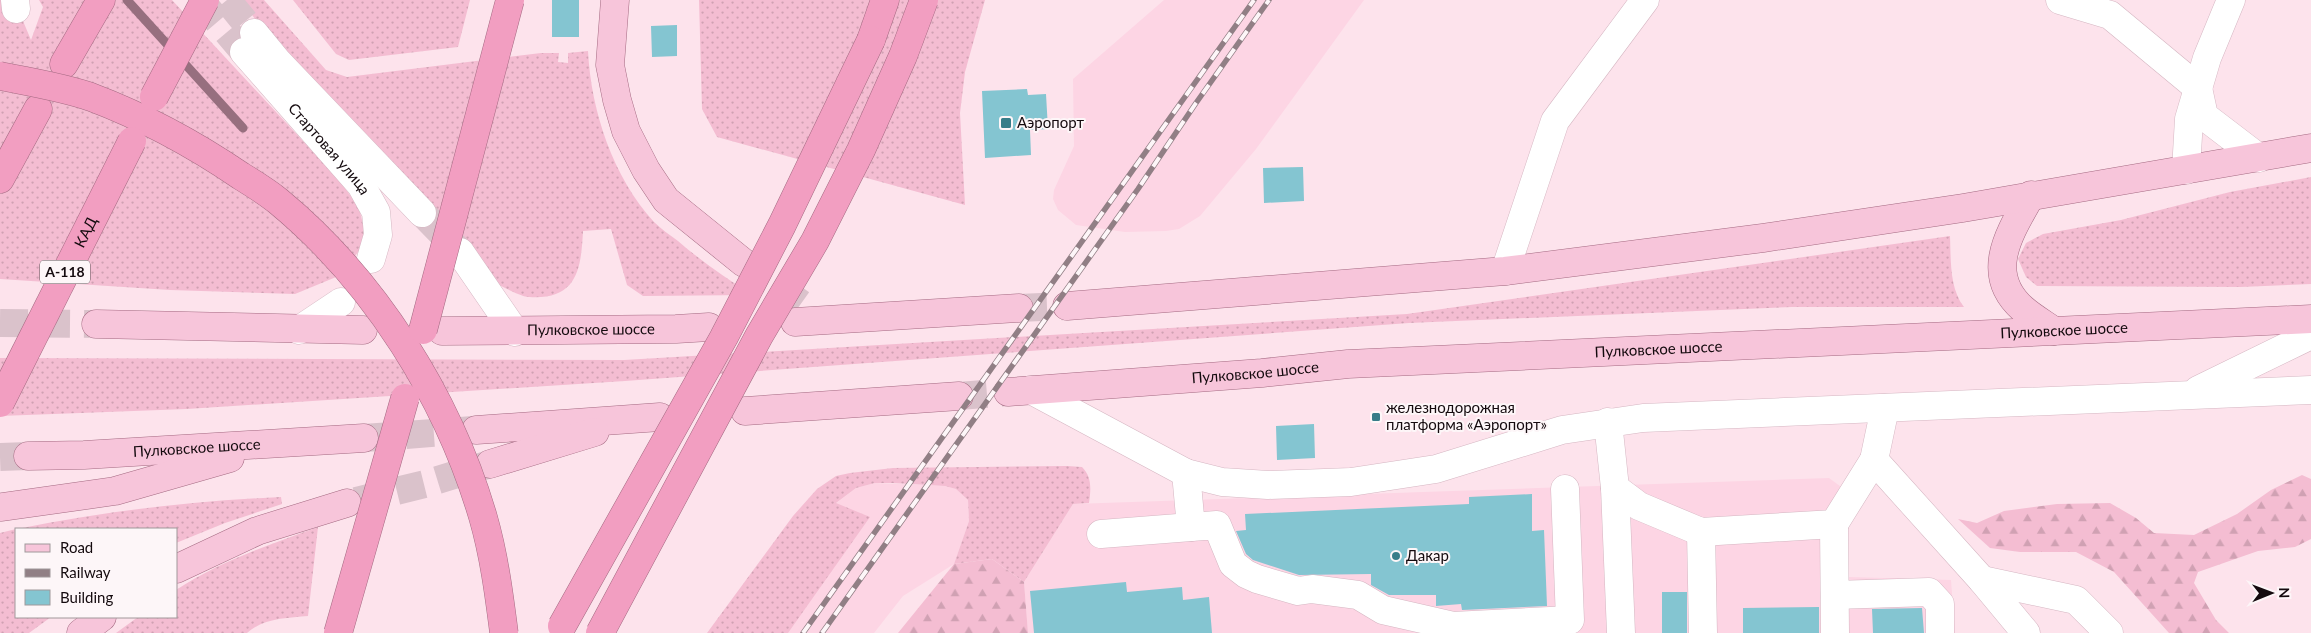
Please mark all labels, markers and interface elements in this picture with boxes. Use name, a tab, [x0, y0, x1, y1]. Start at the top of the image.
street label: Стартовая улица	[285, 99, 375, 197]
place label: Аэропорт	[1017, 113, 1084, 131]
marker: Аэропорт	[999, 116, 1013, 130]
street label: КАД	[70, 213, 100, 250]
road number: А-118	[40, 260, 90, 284]
street label: Пулковское шоссе	[2000, 318, 2128, 342]
street label: Пулковское шоссе	[527, 319, 655, 338]
street label: Пулковское шоссе	[1594, 337, 1723, 360]
street label: Пулковское шоссе	[1191, 357, 1320, 386]
place label: железнодорожная платформа «Аэропорт»	[1386, 398, 1547, 433]
marker: железнодорожная платформа «Аэропорт»	[1370, 411, 1382, 423]
street label: Пулковское шоссе	[132, 434, 261, 460]
legend	[15, 528, 178, 618]
text: Road	[60, 538, 93, 556]
place label: Дакар	[1406, 546, 1449, 564]
marker: Дакар	[1390, 550, 1402, 562]
text: Railway	[60, 563, 111, 581]
north arrow	[2246, 568, 2296, 618]
text: N	[2276, 587, 2293, 598]
text: Building	[60, 588, 113, 606]

